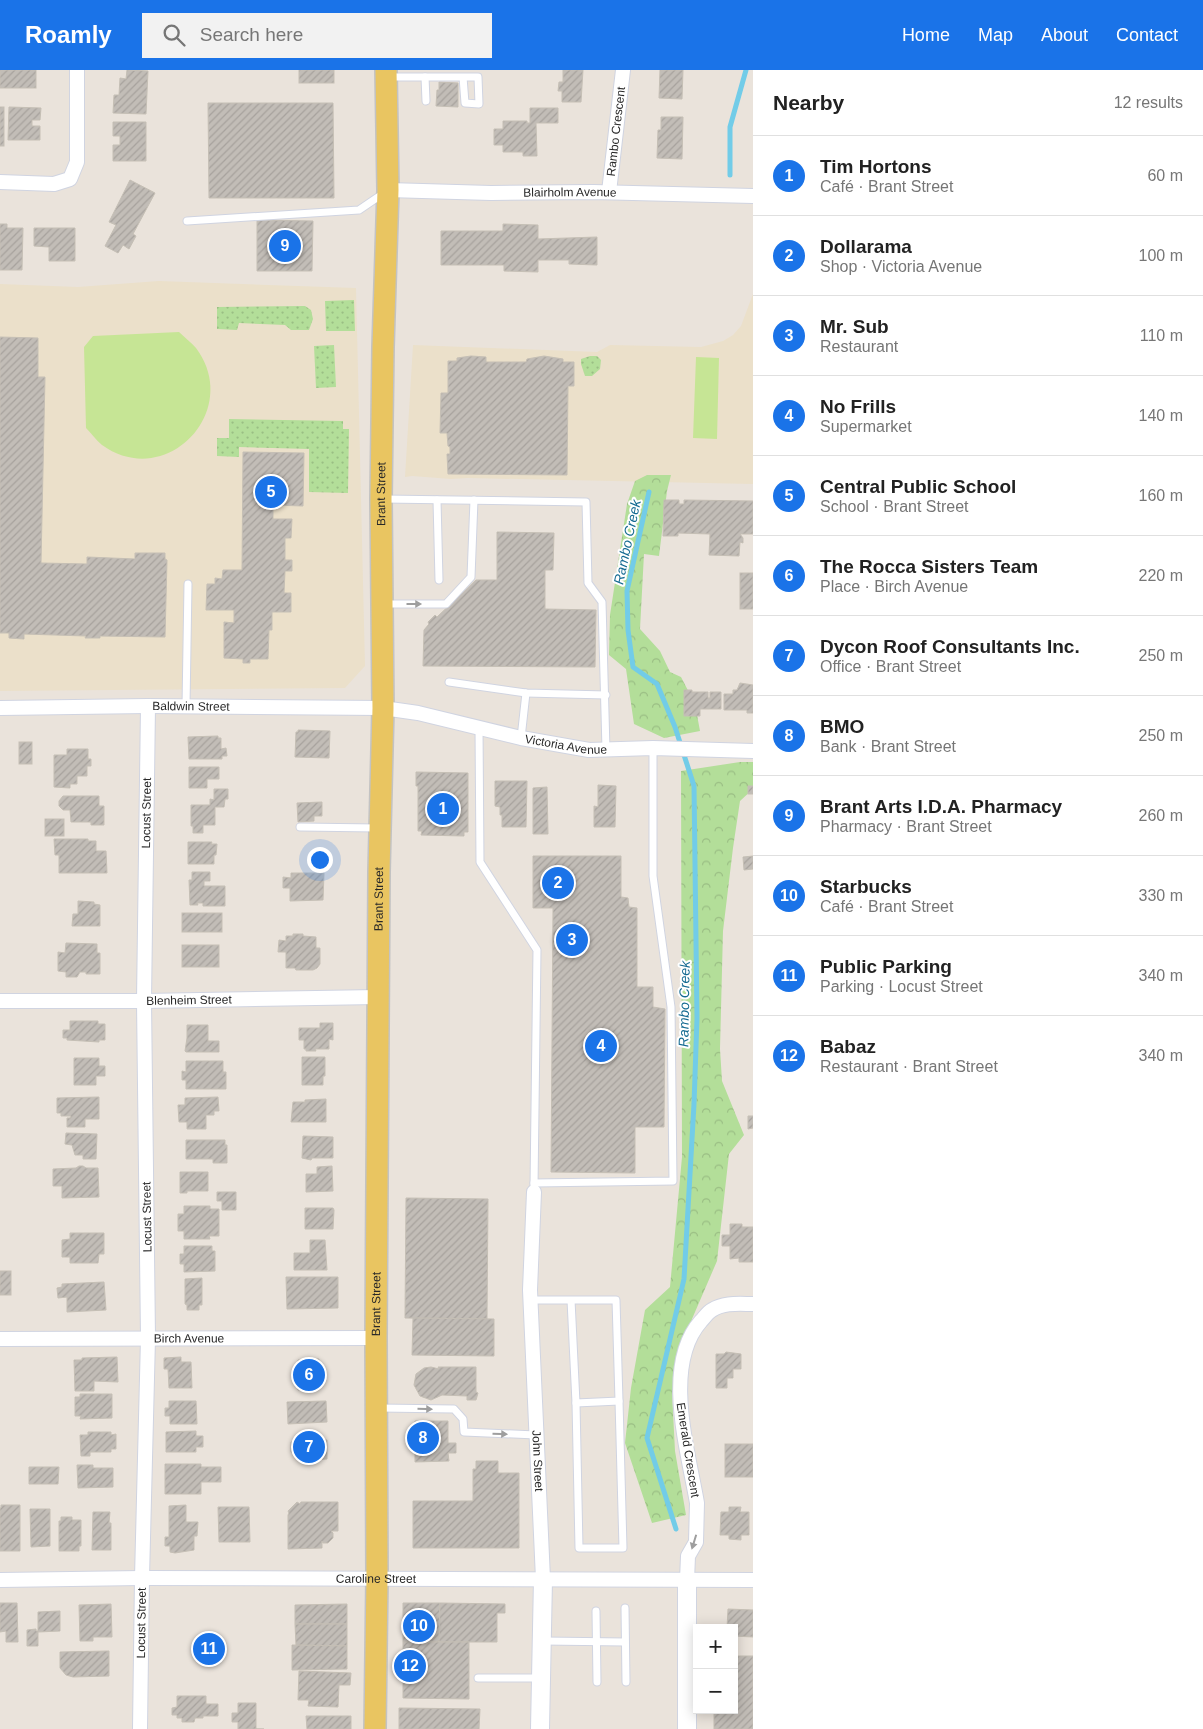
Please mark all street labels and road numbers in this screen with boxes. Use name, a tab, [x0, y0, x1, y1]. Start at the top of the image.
street label: Rambo Crescent	[604, 85, 628, 177]
street label: Blairholm Avenue	[523, 185, 617, 200]
street label: Brant Street	[374, 461, 388, 526]
street label: Baldwin Street	[152, 699, 230, 714]
street label: Victoria Avenue	[524, 732, 608, 757]
street label: Locust Street	[139, 777, 154, 849]
street label: Brant Street	[372, 866, 386, 931]
street label: Blenheim Street	[146, 992, 233, 1008]
street label: Locust Street	[139, 1181, 155, 1252]
street label: Brant Street	[369, 1271, 383, 1336]
street label: Birch Avenue	[154, 1331, 225, 1346]
street label: Emerald Crescent	[674, 1401, 703, 1499]
street label: John Street	[529, 1430, 546, 1492]
street label: Caroline Street	[336, 1572, 417, 1586]
street label: Locust Street	[134, 1587, 149, 1659]

